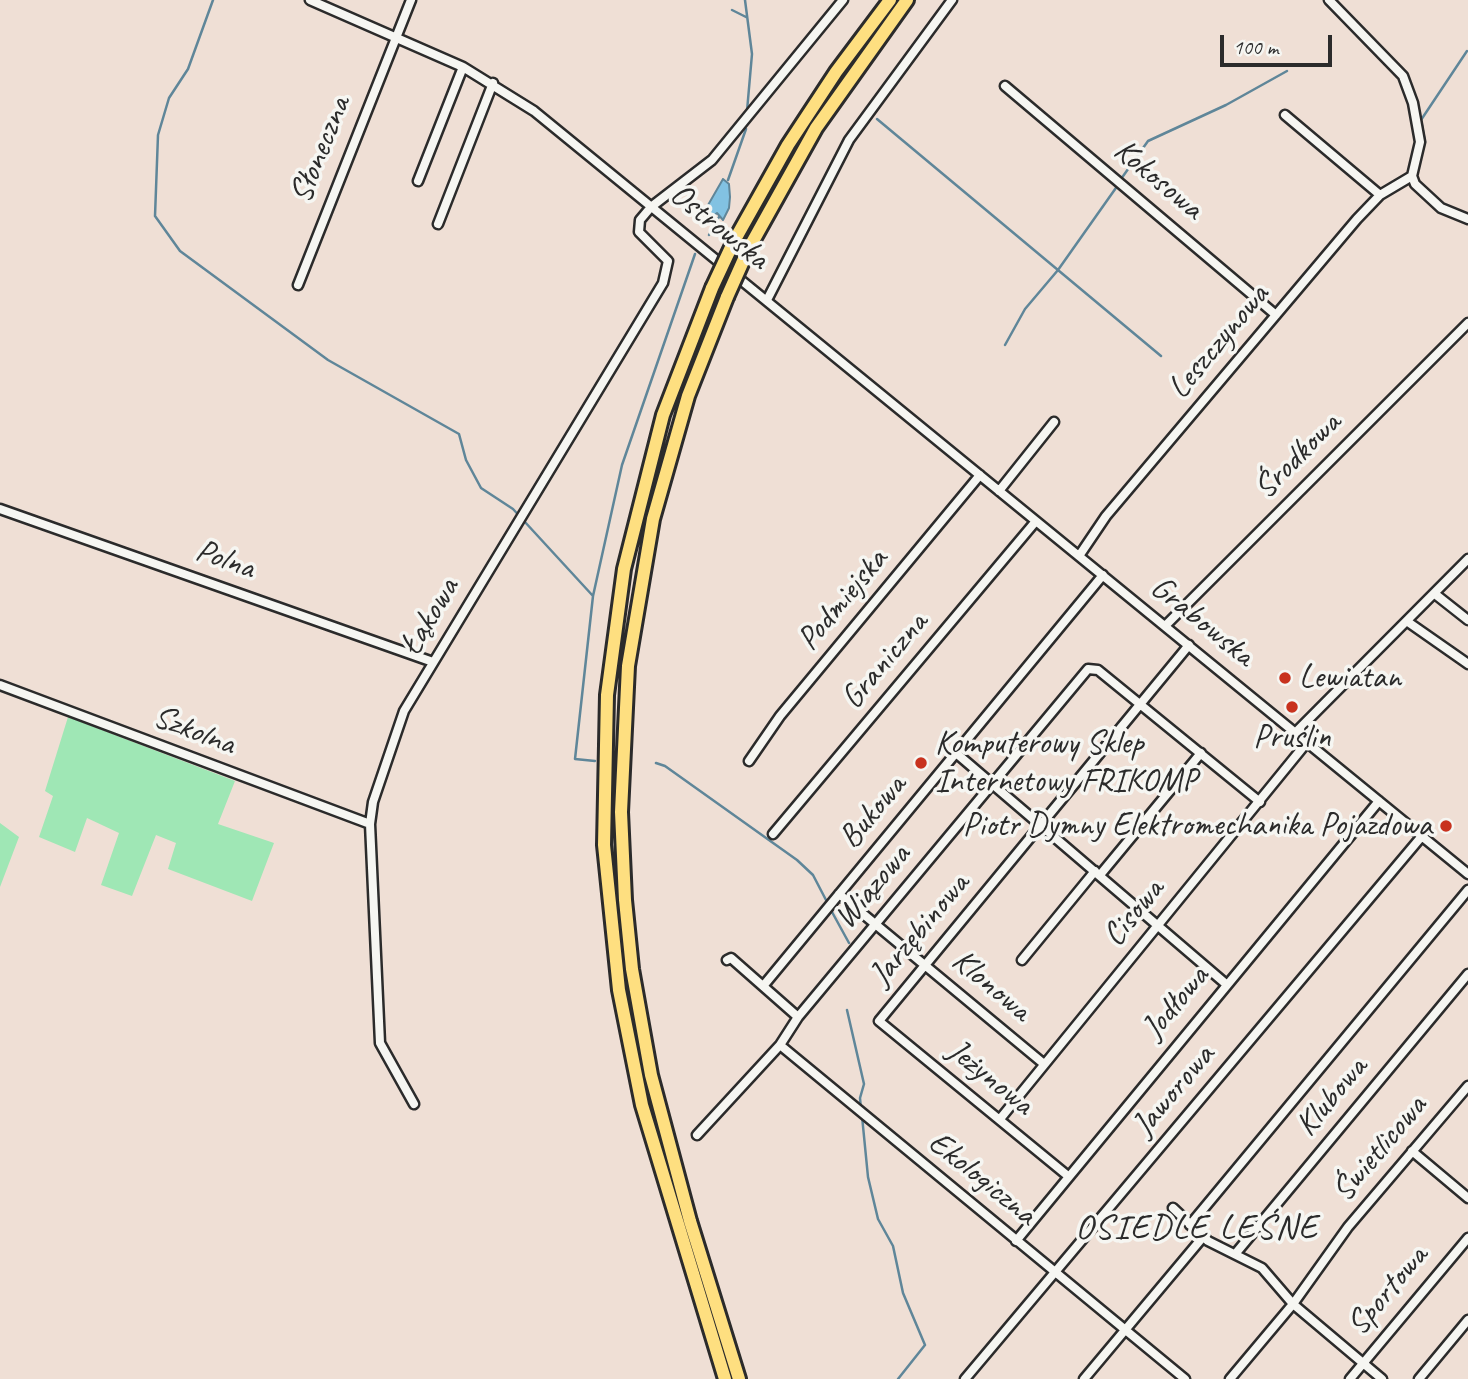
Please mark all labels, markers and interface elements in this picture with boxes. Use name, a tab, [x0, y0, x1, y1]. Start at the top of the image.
scale bar	[1223, 21, 1335, 65]
text: 100 m	[1233, 34, 1278, 60]
street label: Słoneczna	[282, 91, 360, 209]
street label: Kokosowa	[1105, 131, 1211, 229]
street label: Ostrowska	[662, 175, 776, 279]
street label: Leszczynowa	[1160, 277, 1278, 407]
street label: Środkowa	[1246, 404, 1350, 508]
street label: Polna	[190, 531, 260, 589]
street label: Podmiejska	[789, 541, 897, 659]
street label: Grabowska	[1142, 568, 1262, 676]
street label: Łąkowa	[392, 571, 468, 663]
street label: Graniczna	[833, 604, 937, 718]
place label: Lewiatan	[1299, 658, 1401, 698]
marker: Lewiatan	[1277, 670, 1293, 686]
street label: Szkolna	[147, 697, 241, 765]
marker: Pruślin	[1284, 699, 1300, 715]
place label: Pruślin	[1253, 718, 1331, 758]
place label: Komputerowy Sklep Internetowy FRIKOMP	[935, 724, 1197, 802]
marker: Komputerowy Sklep Internetowy FRIKOMP	[913, 755, 929, 771]
street label: Bukowa	[831, 767, 915, 857]
place label: Piotr Dymny Elektromechanika Pojazdowa	[963, 806, 1432, 846]
marker: Piotr Dymny Elektromechanika Pojazdowa	[1438, 818, 1454, 834]
street label: Wiązowa	[826, 837, 920, 937]
street label: Jarzębinowa	[862, 866, 978, 994]
street label: Cisowa	[1095, 871, 1173, 955]
street label: Klonowa	[943, 942, 1039, 1030]
street label: Jodłowa	[1134, 958, 1218, 1048]
street label: Jeżynowa	[939, 1031, 1041, 1125]
street label: Jaworowa	[1124, 1037, 1224, 1145]
street label: Klubowa	[1288, 1049, 1376, 1145]
street label: Świetlicowa	[1324, 1088, 1436, 1210]
street label: Ekologiczna	[920, 1123, 1044, 1235]
district label: OSIEDLE LEŚNE	[1077, 1208, 1317, 1250]
street label: Sportowa	[1339, 1238, 1437, 1344]

